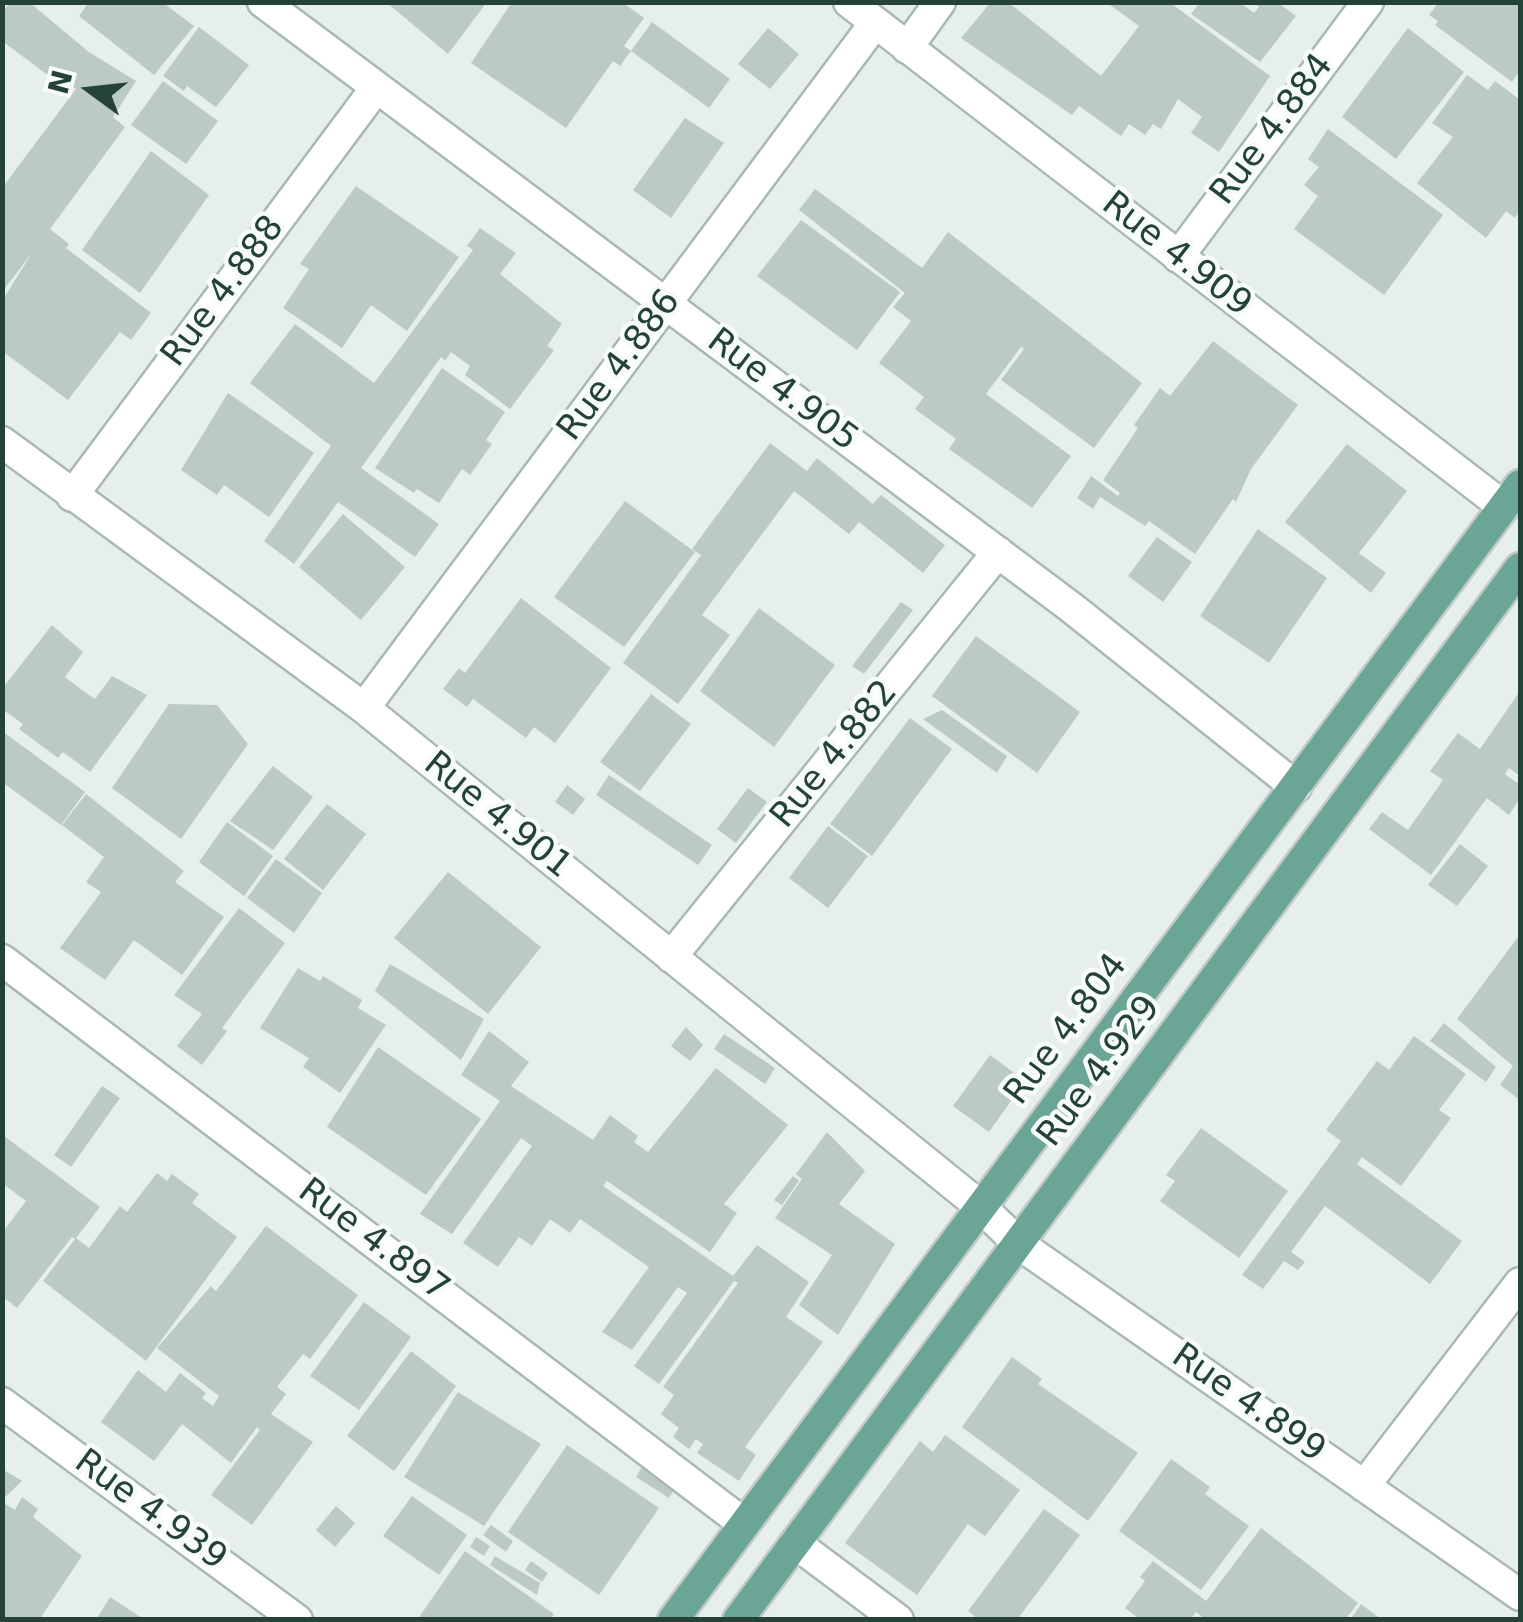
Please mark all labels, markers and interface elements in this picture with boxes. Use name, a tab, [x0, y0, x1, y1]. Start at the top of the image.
north arrow	[40, 40, 140, 140]
street label: Rue 4.884	[1203, 46, 1343, 214]
text: N	[42, 67, 80, 98]
street label: Rue 4.909	[1093, 184, 1259, 326]
street label: Rue 4.888	[154, 208, 294, 376]
street label: Rue 4.886	[550, 282, 690, 450]
street label: Rue 4.905	[698, 321, 866, 461]
street label: Rue 4.882	[763, 673, 907, 837]
street label: Rue 4.901	[415, 744, 579, 888]
street label: Rue 4.804	[997, 946, 1137, 1114]
street label: Rue 4.929	[1030, 988, 1170, 1156]
street label: Rue 4.897	[289, 1171, 457, 1311]
street label: Rue 4.899	[1163, 1336, 1333, 1472]
street label: Rue 4.939	[66, 1442, 234, 1580]

